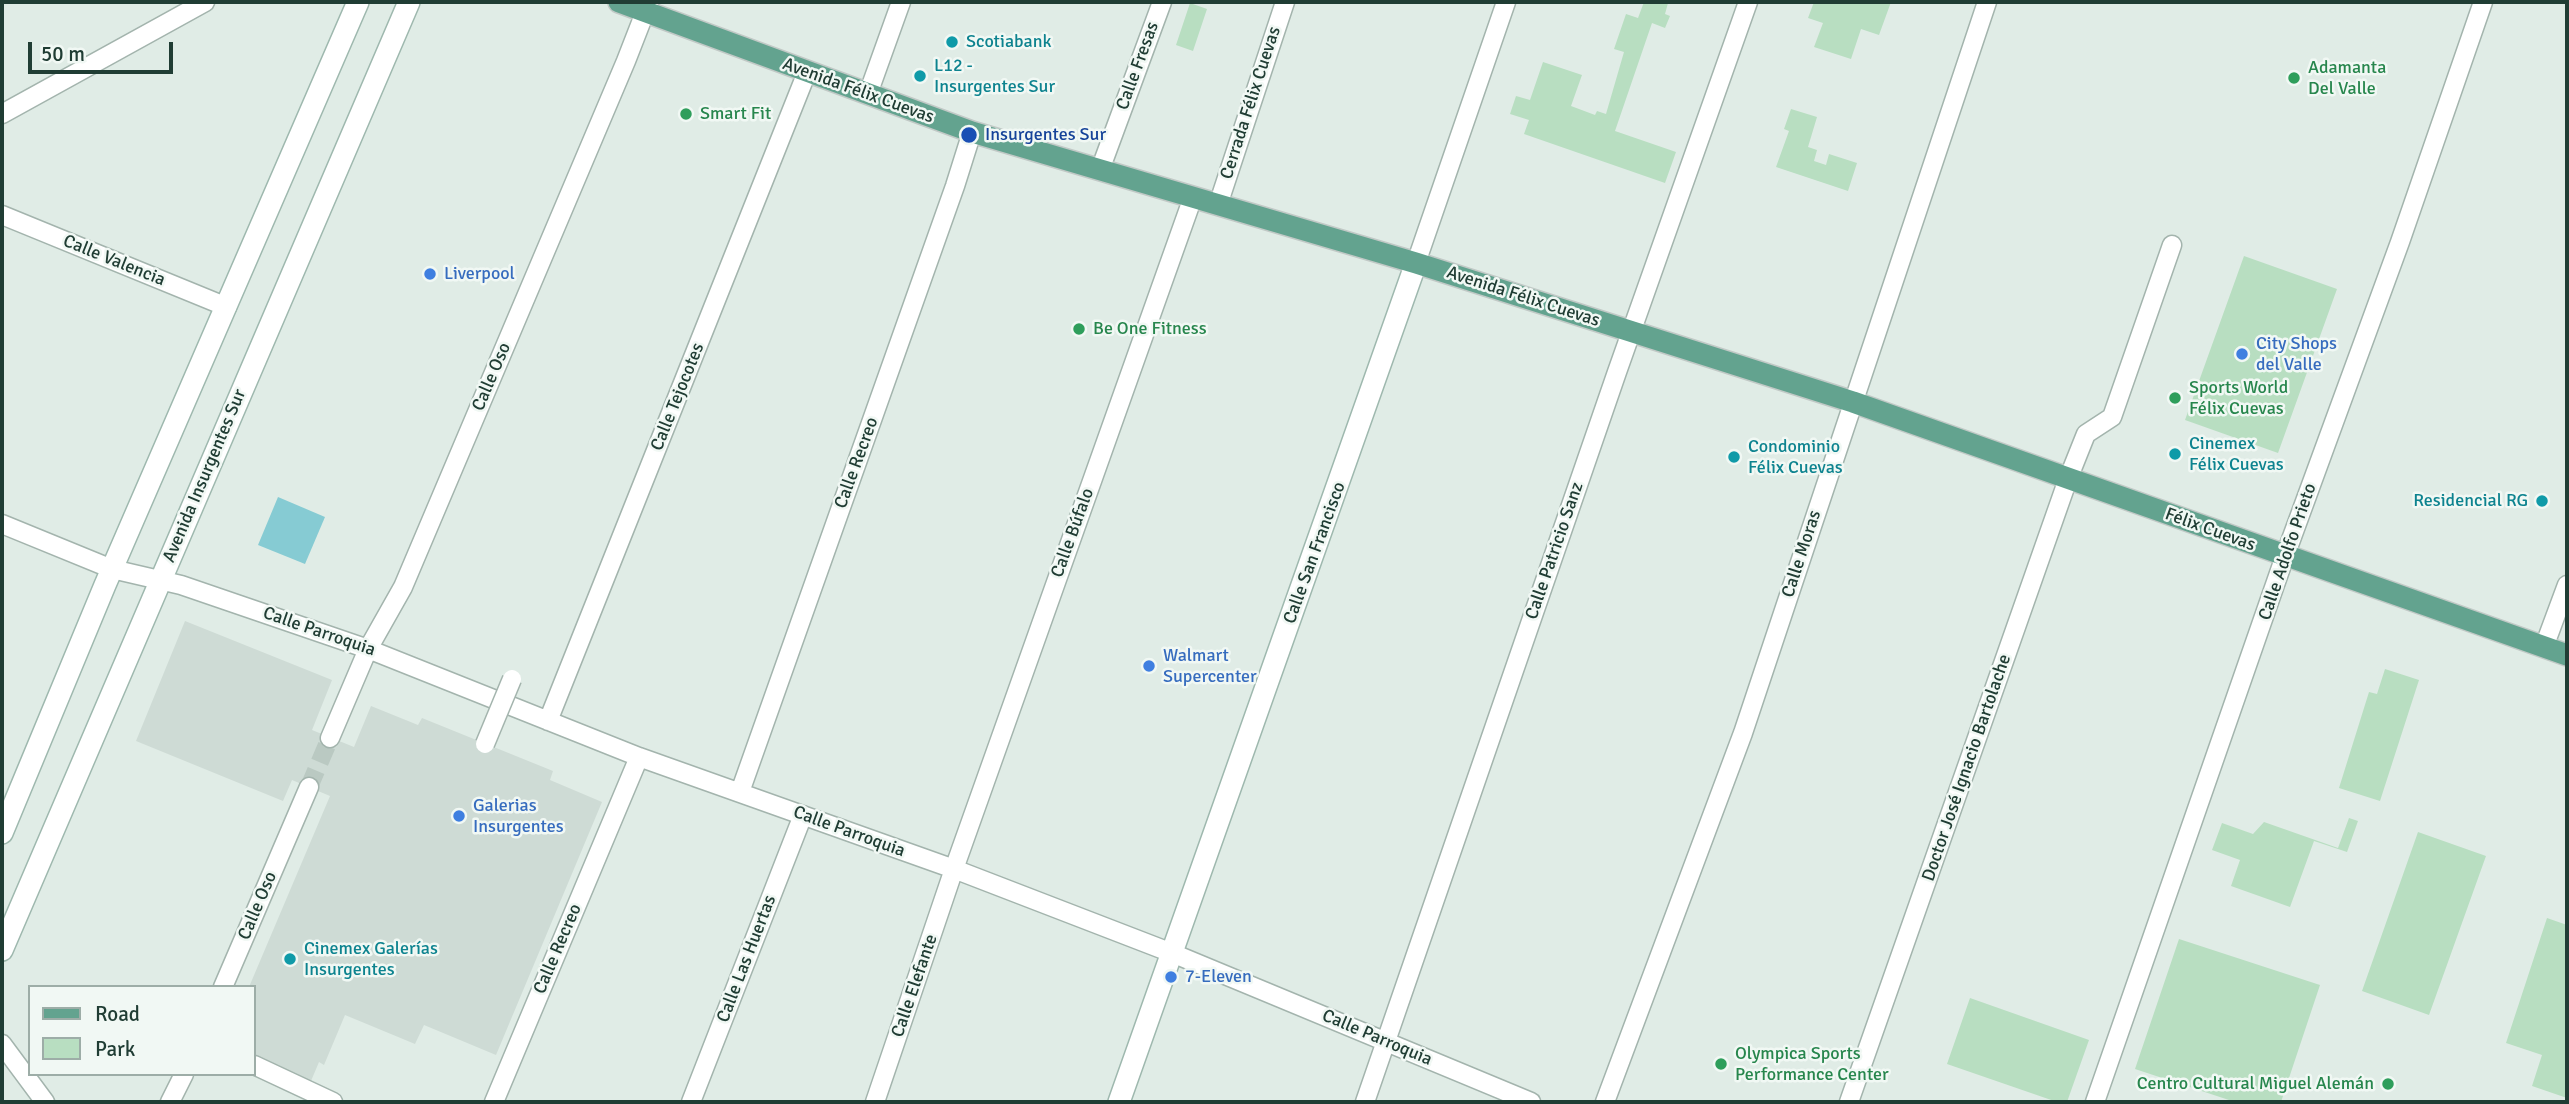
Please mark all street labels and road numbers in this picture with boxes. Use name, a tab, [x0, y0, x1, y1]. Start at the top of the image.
street label: Calle Fresas	[1112, 19, 1164, 113]
street label: Cerrada Félix Cuevas	[1216, 24, 1286, 182]
street label: Avenida Félix Cuevas	[779, 54, 937, 128]
street label: Calle Valencia	[60, 231, 168, 291]
street label: Avenida Félix Cuevas	[1444, 262, 1602, 332]
street label: Calle Oso	[468, 340, 516, 414]
street label: Calle Tejocotes	[647, 340, 709, 454]
street label: Avenida Insurgentes Sur	[159, 386, 251, 566]
street label: Calle Recreo	[830, 414, 884, 512]
street label: Calle San Francisco	[1279, 479, 1351, 627]
street label: Calle Patricio Sanz	[1521, 480, 1589, 622]
street label: Calle Adolfo Prieto	[2254, 481, 2322, 623]
street label: Calle Búfalo	[1047, 485, 1099, 581]
street label: Félix Cuevas	[2162, 504, 2258, 556]
street label: Calle Moras	[1778, 508, 1826, 600]
street label: Calle Parroquia	[260, 603, 378, 661]
street label: Doctor José Ignacio Bartolache	[1918, 652, 2016, 884]
street label: Calle Parroquia	[790, 802, 908, 862]
street label: Calle Oso	[234, 869, 282, 943]
street label: Calle Las Huertas	[713, 892, 781, 1026]
street label: Calle Recreo	[529, 901, 587, 997]
street label: Calle Elefante	[887, 932, 943, 1040]
street label: Calle Parroquia	[1319, 1005, 1435, 1071]

